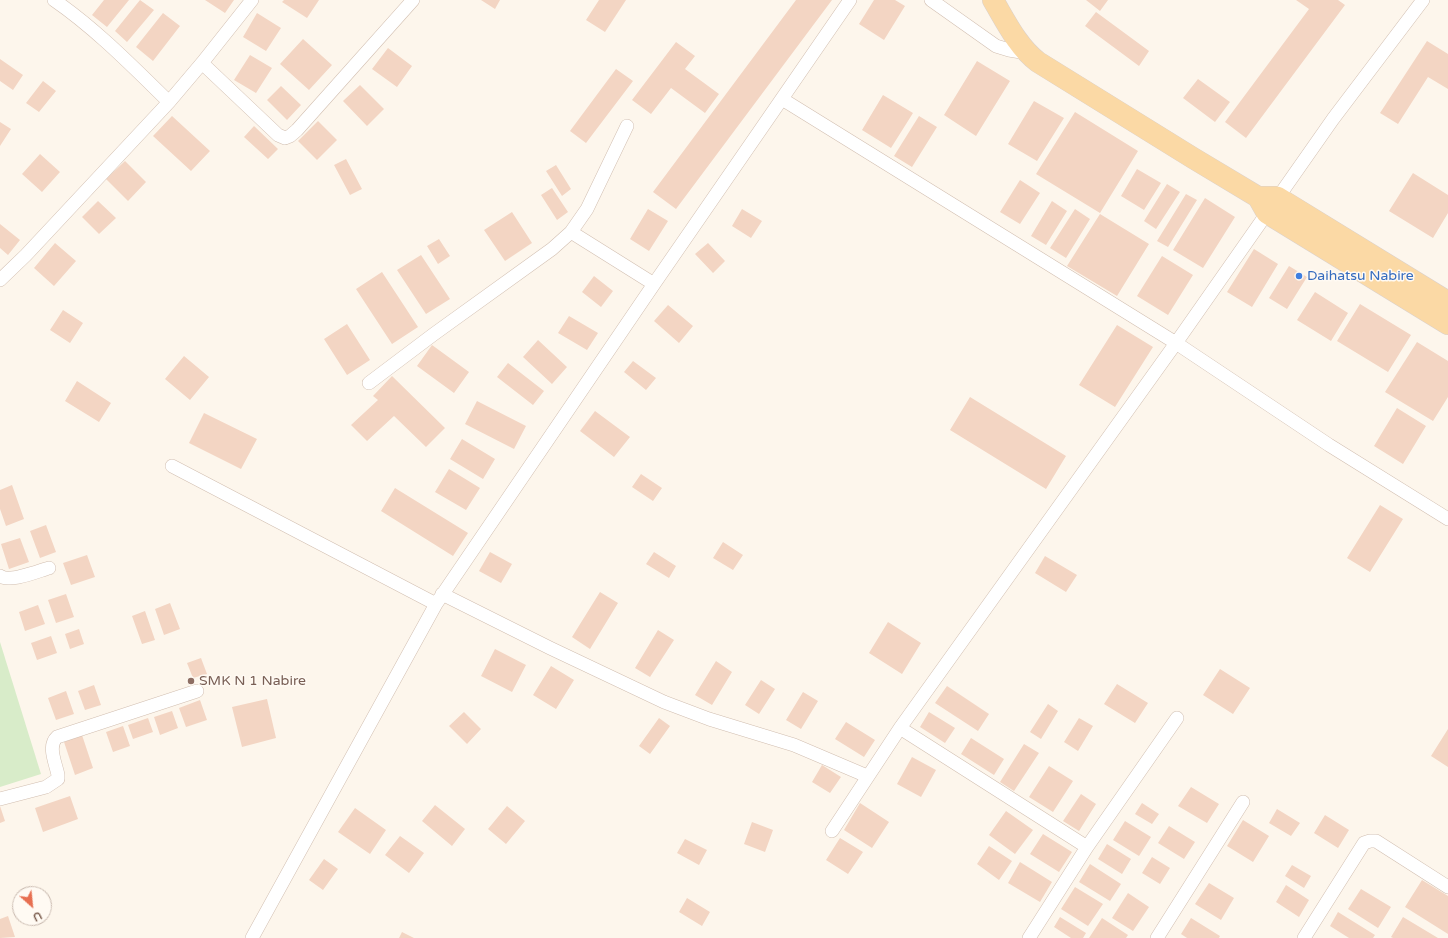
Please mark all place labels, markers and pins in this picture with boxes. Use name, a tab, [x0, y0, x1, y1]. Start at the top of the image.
place label: Daihatsu Nabire	[1307, 268, 1414, 284]
marker: Daihatsu Nabire	[1294, 271, 1304, 281]
place label: SMK N 1 Nabire	[199, 673, 306, 689]
marker: SMK N 1 Nabire	[186, 676, 196, 686]

